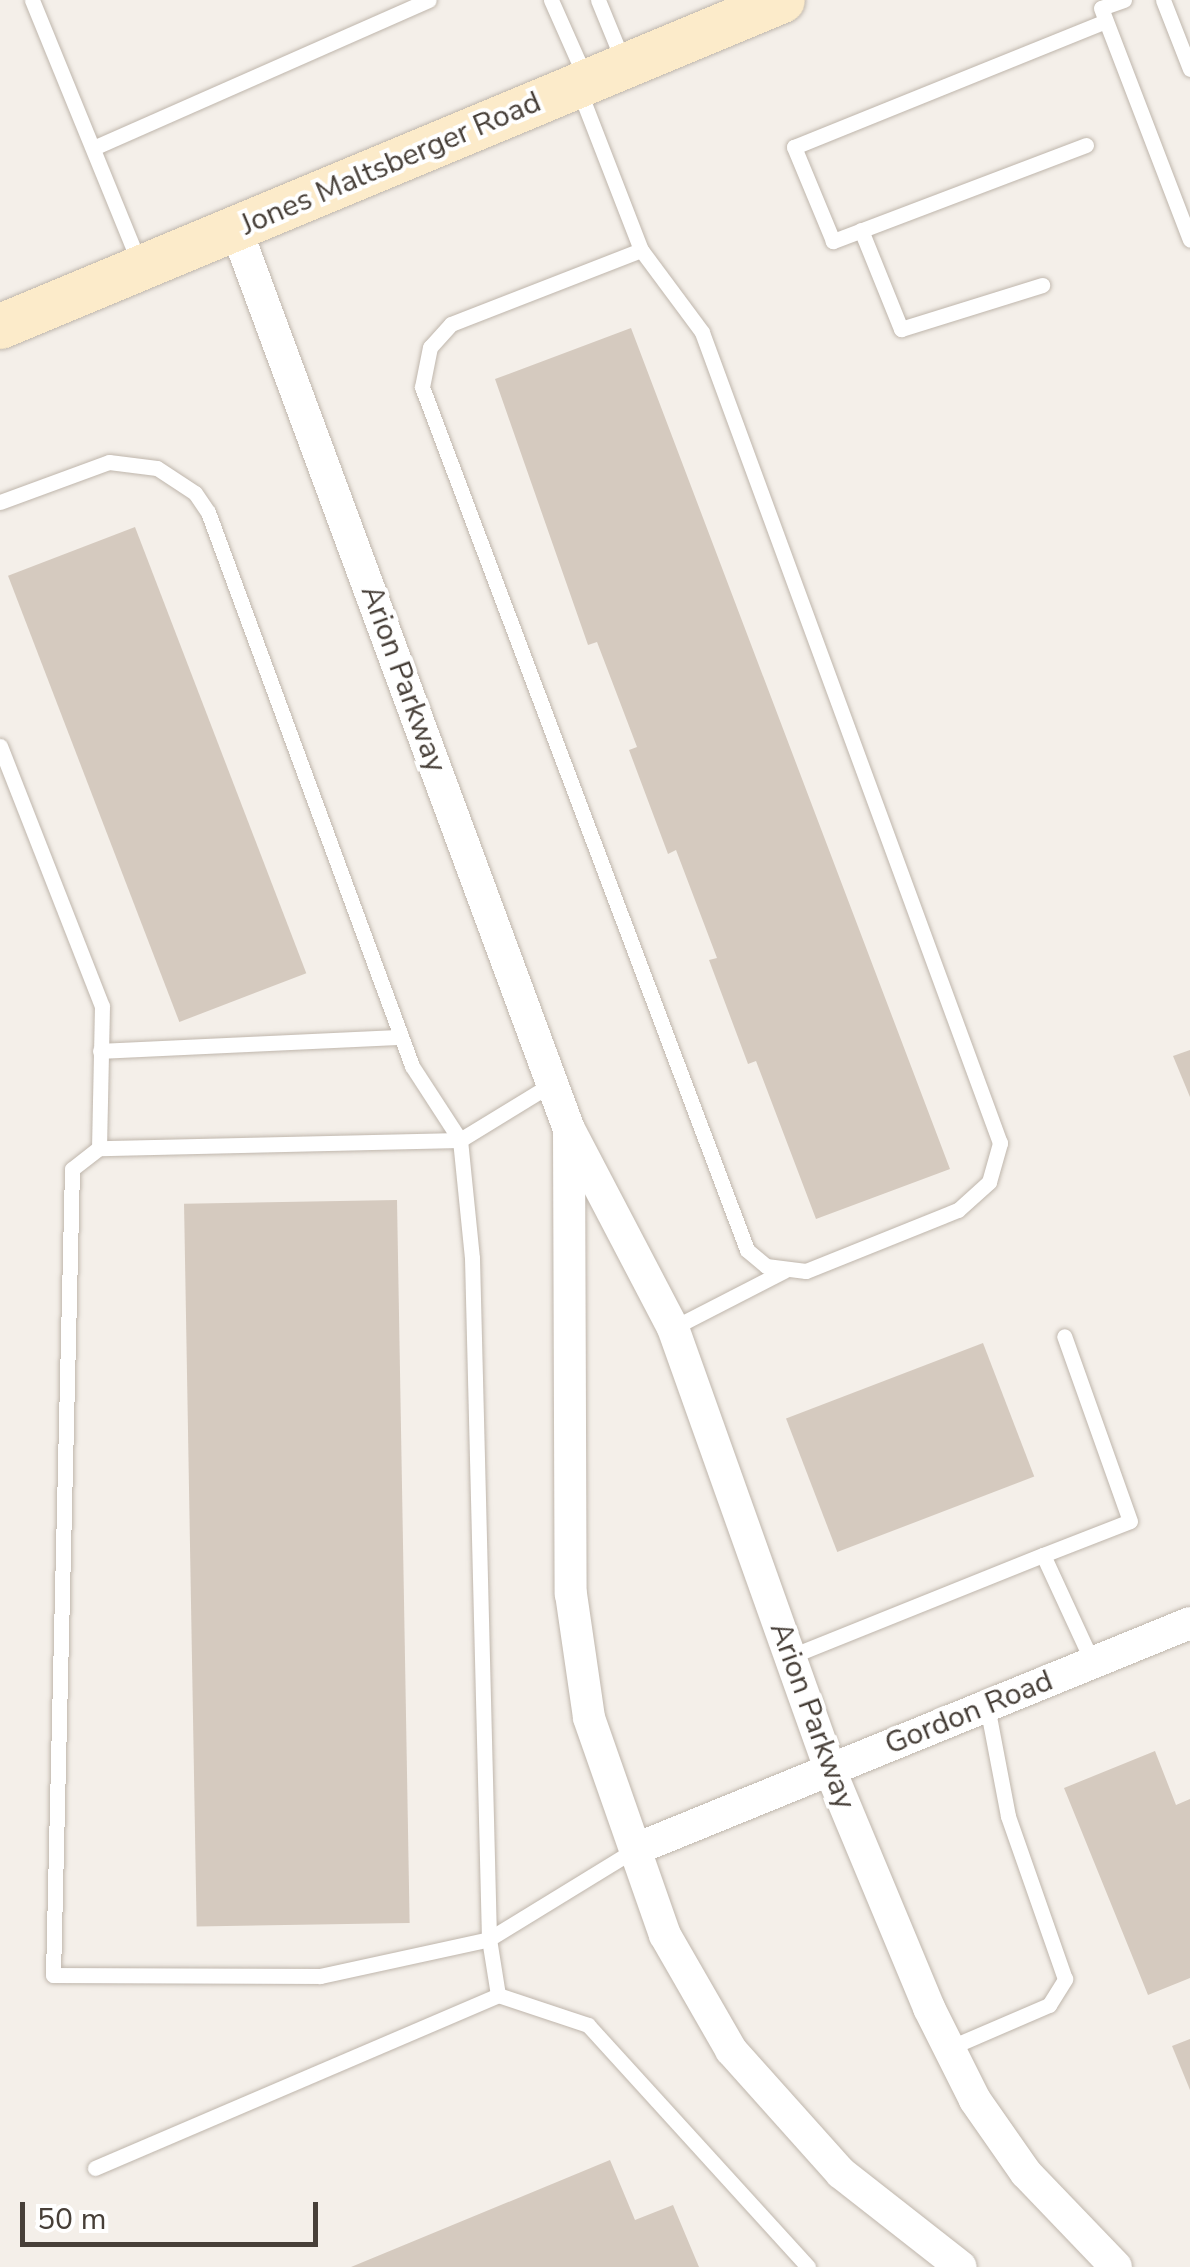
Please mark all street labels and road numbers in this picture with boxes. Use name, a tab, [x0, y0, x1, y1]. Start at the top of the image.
street label: Jones Maltsberger Road	[236, 84, 546, 244]
street label: Arion Parkway	[352, 581, 454, 777]
street label: Arion Parkway	[761, 1618, 863, 1814]
street label: Gordon Road	[880, 1663, 1058, 1763]

